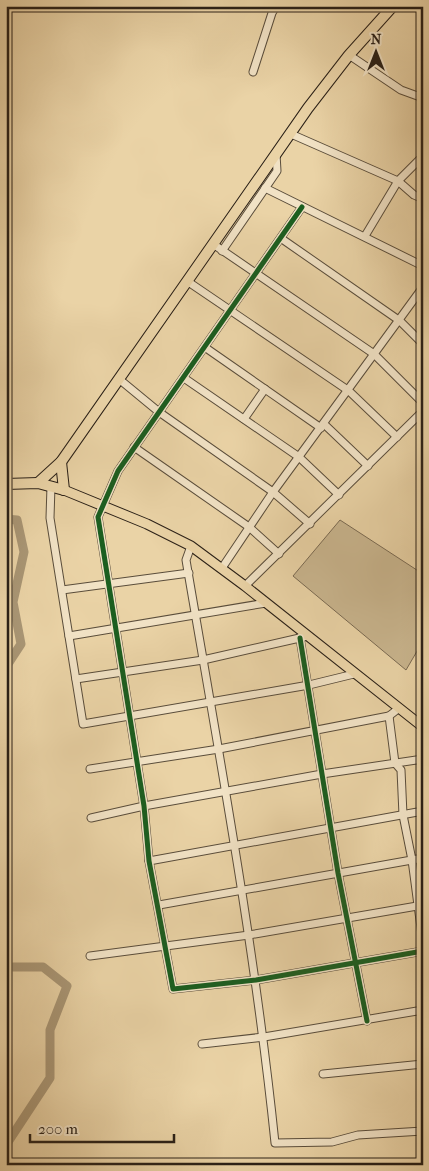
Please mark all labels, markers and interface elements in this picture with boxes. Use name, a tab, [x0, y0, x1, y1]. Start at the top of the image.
north arrow	[352, 28, 402, 78]
text: N	[371, 31, 382, 48]
scale bar	[30, 1111, 174, 1143]
text: 200 m	[38, 1120, 78, 1138]

